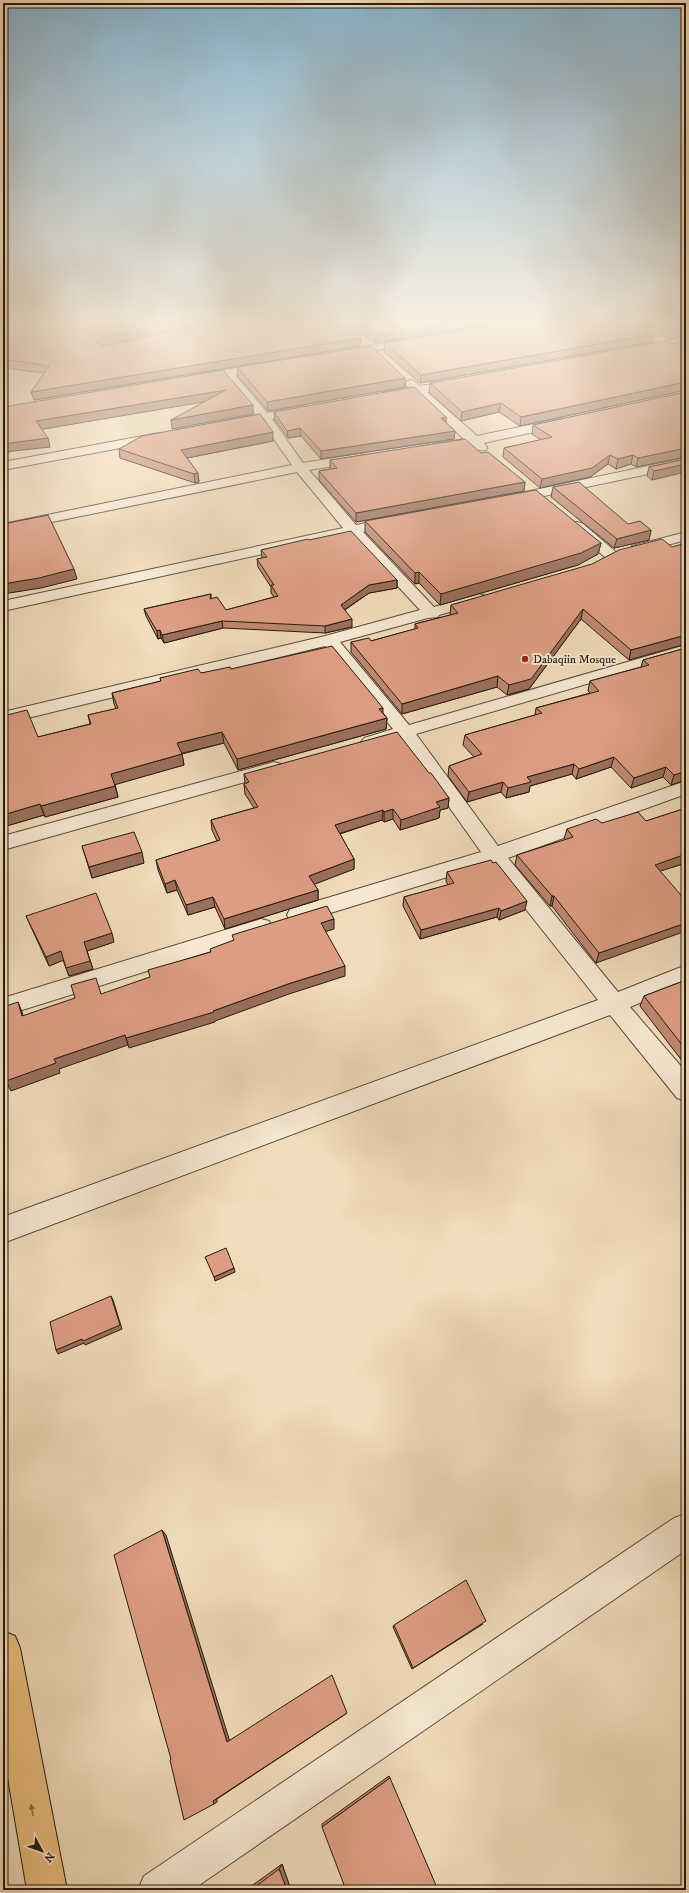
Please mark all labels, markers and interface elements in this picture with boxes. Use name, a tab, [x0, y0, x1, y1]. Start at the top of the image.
place label: Dabaqiin Mosque	[533, 652, 616, 667]
marker: Dabaqiin Mosque	[520, 654, 530, 664]
one-way arrow	[29, 1804, 35, 1816]
north arrow	[22, 1831, 62, 1871]
text: N	[41, 1849, 57, 1865]

